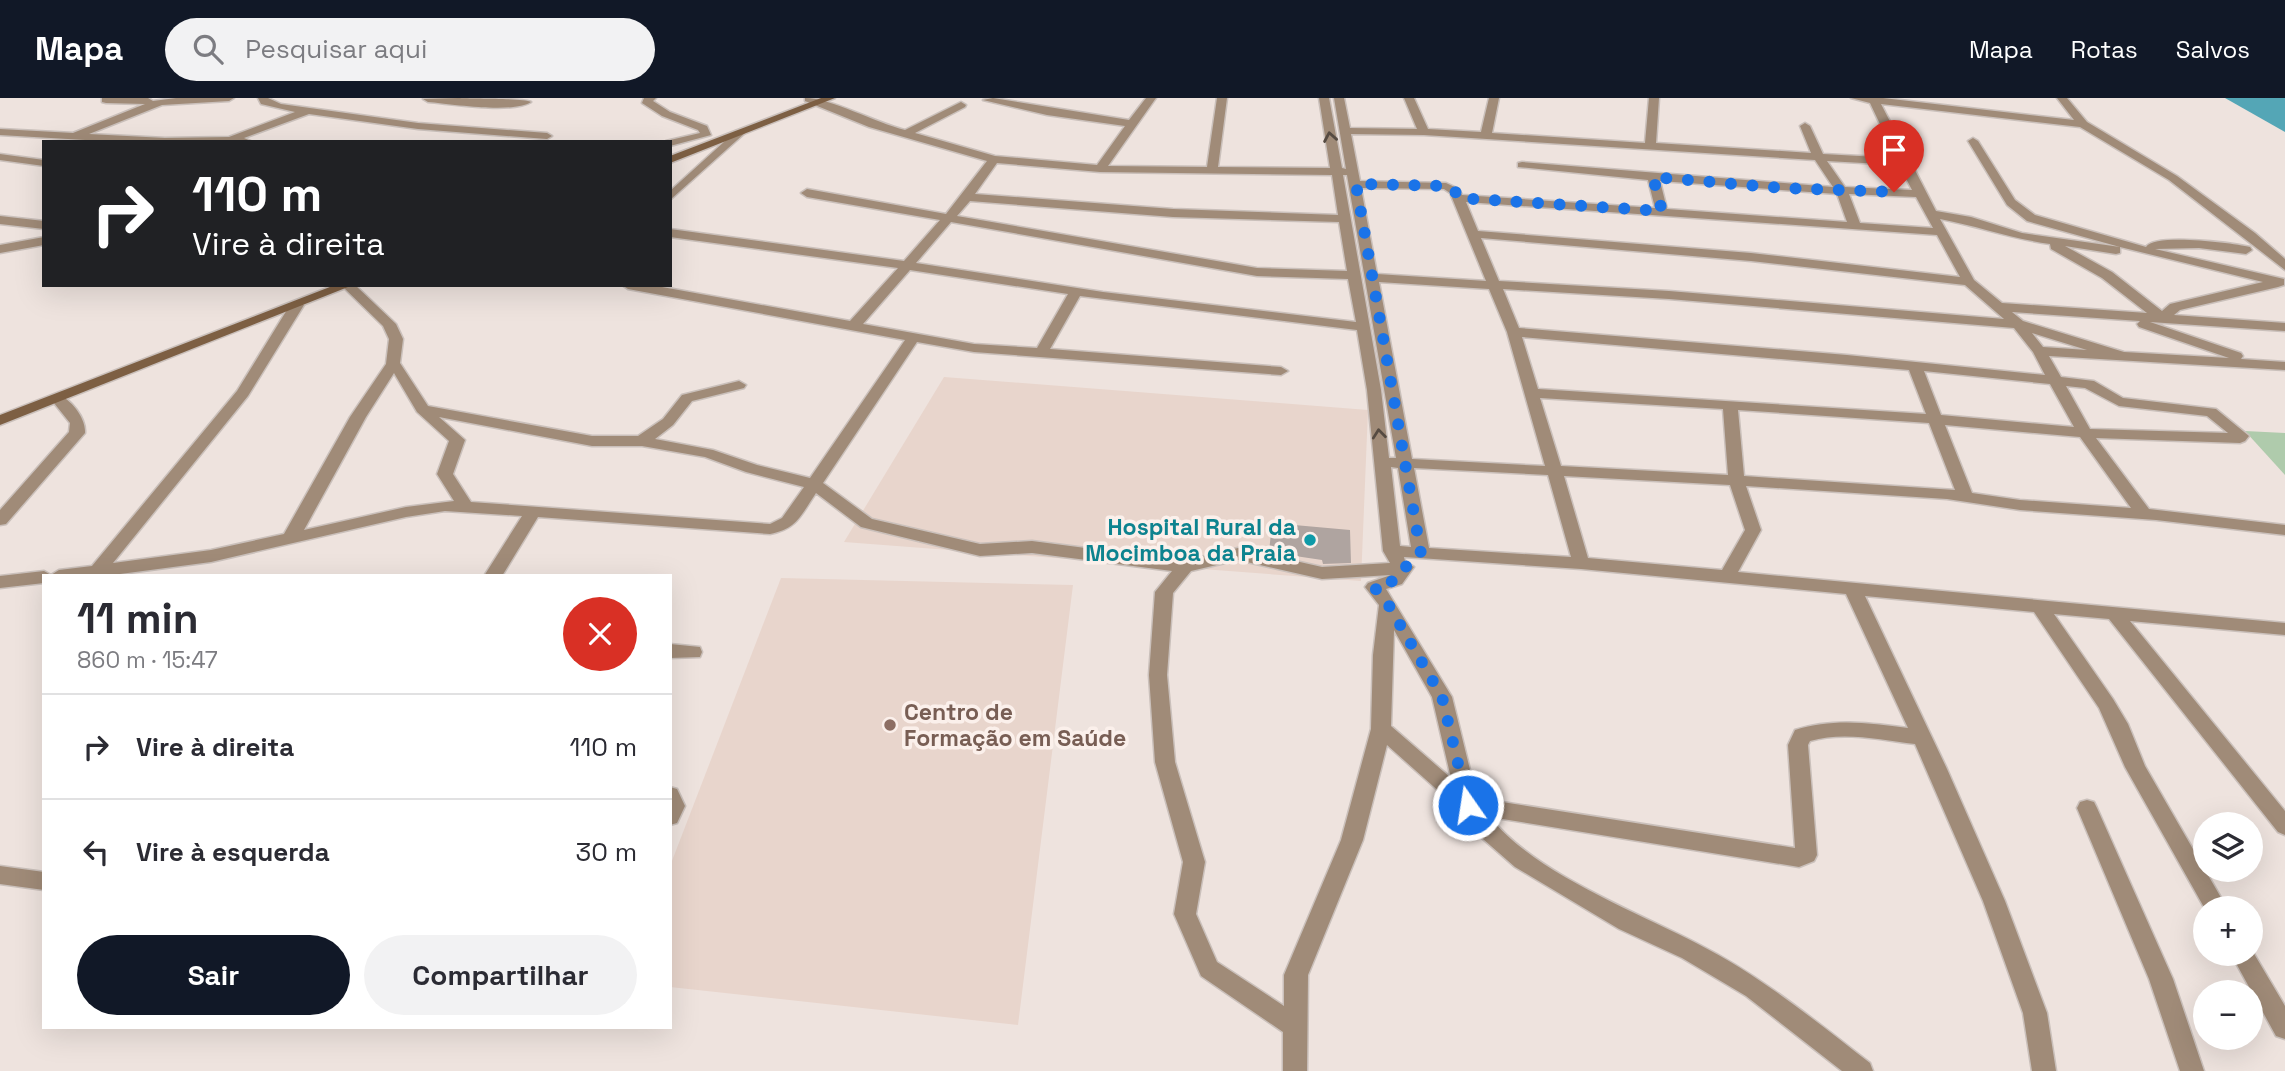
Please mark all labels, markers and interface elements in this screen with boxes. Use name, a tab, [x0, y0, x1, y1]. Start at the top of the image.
search box	[165, 18, 655, 81]
text: Mapa	[35, 28, 123, 70]
icon: search	[189, 30, 227, 68]
text: Pesquisar aqui	[245, 32, 427, 66]
text: Mapa	[1969, 34, 2033, 65]
text: Rotas	[2071, 34, 2138, 65]
text: Salvos	[2176, 34, 2250, 65]
pin	[1864, 120, 1924, 192]
icon: arrive	[1875, 131, 1913, 169]
one-way arrow	[1324, 132, 1339, 144]
text: 110 m	[192, 163, 322, 225]
icon: right	[77, 168, 168, 259]
text: Vire à direita	[192, 224, 385, 264]
one-way arrow	[1371, 429, 1386, 440]
place label: Hospital Rural da Mocimboa da Praia	[1085, 512, 1296, 568]
marker: Hospital Rural da Mocimboa da Praia	[1302, 532, 1318, 548]
text: 11 min	[77, 592, 199, 645]
button: close	[563, 597, 637, 671]
text: 860 m · 15:47	[77, 645, 218, 675]
place label: Centro de Formação em Saúde	[904, 697, 1126, 753]
marker: Centro de Formação em Saúde	[882, 717, 898, 733]
icon: right	[77, 728, 115, 766]
text: Vire à direita	[136, 730, 294, 764]
text: 110 m	[570, 730, 637, 764]
position arrow	[1431, 768, 1505, 842]
map controls	[2193, 812, 2263, 1050]
button: layers	[2193, 812, 2263, 882]
icon: left	[77, 833, 115, 871]
text: Vire à esquerda	[136, 835, 330, 869]
text: 30 m	[576, 835, 637, 869]
button: +	[2193, 896, 2263, 966]
button: Sair	[77, 935, 350, 1015]
button: Compartilhar	[364, 935, 637, 1015]
button: −	[2193, 980, 2263, 1050]

